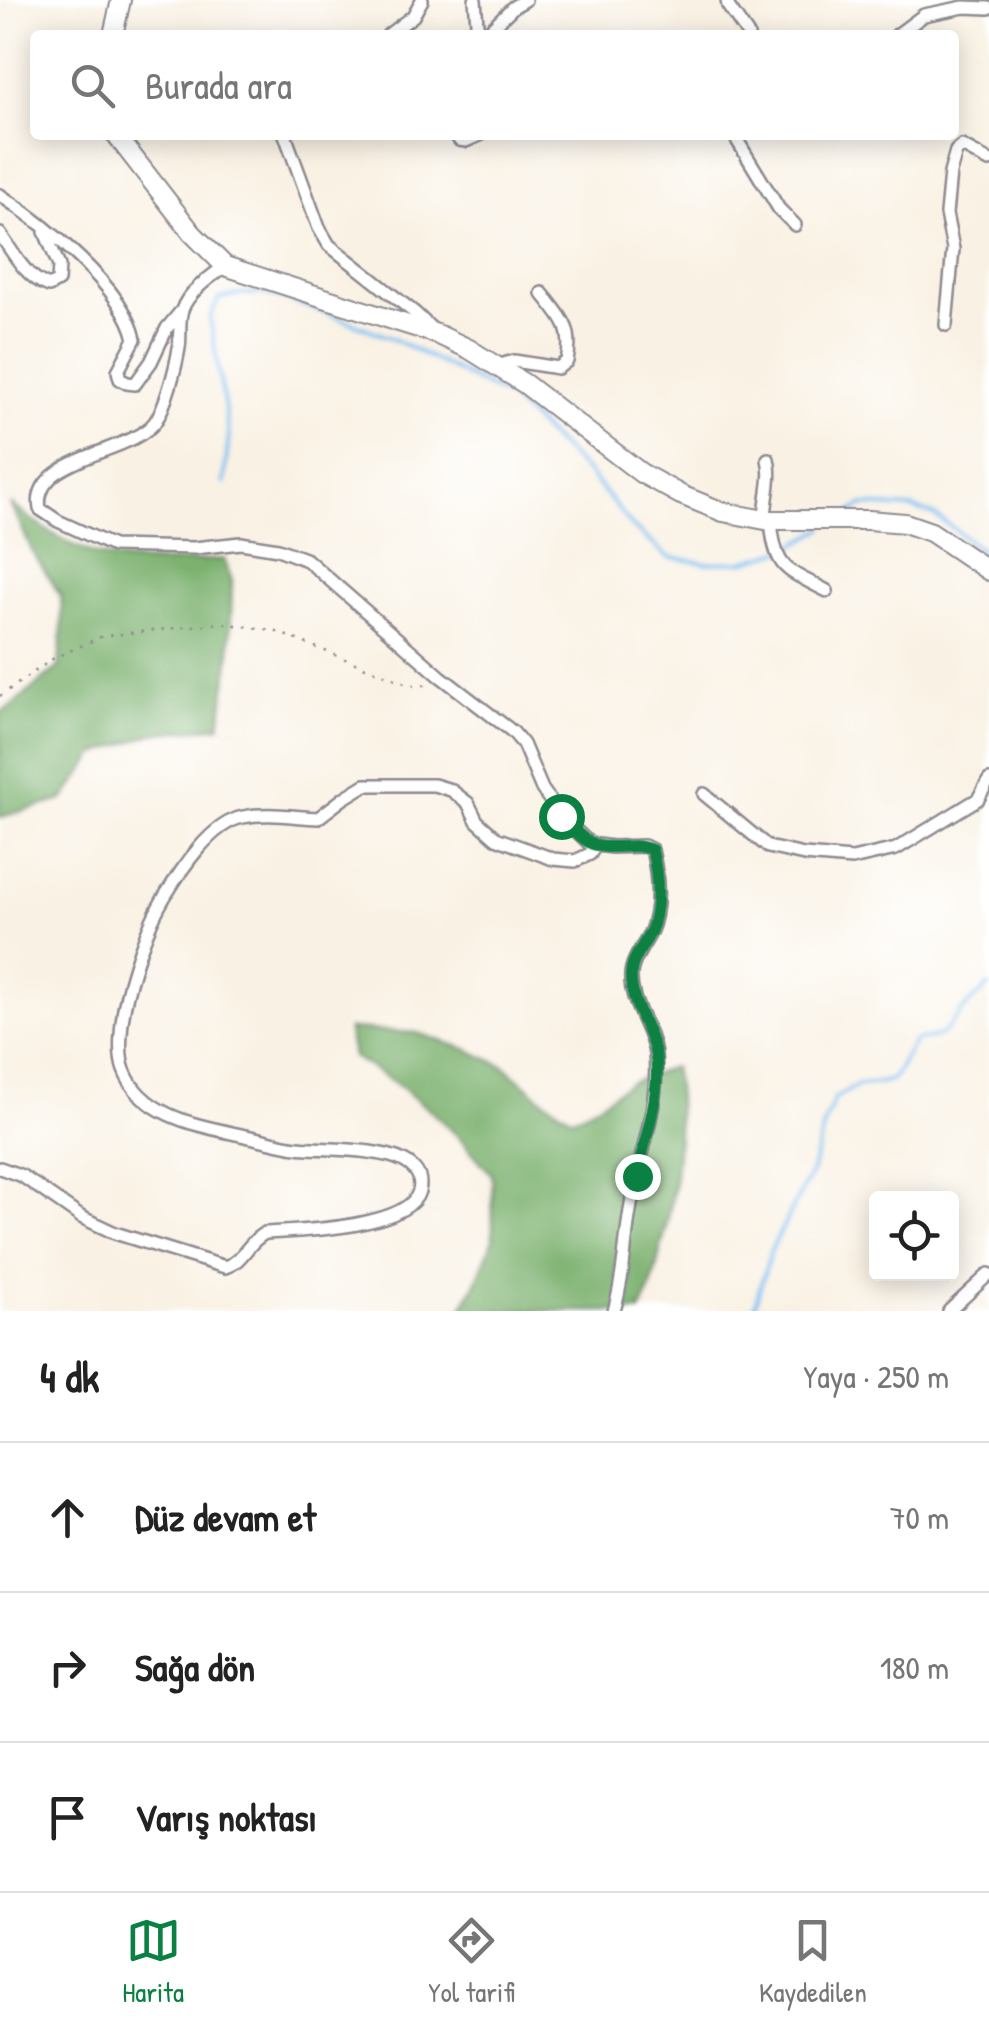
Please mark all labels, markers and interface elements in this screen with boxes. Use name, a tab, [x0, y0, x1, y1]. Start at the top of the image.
search box	[30, 30, 959, 140]
icon: search	[65, 58, 120, 113]
text: Burada ara	[145, 59, 292, 111]
route start	[539, 794, 585, 840]
route end	[615, 1154, 661, 1200]
map controls	[869, 1191, 959, 1281]
button: locate	[869, 1191, 959, 1281]
text: 4 dk	[40, 1348, 99, 1405]
text: Yaya · 250 m	[803, 1355, 949, 1398]
icon: ahead	[40, 1490, 95, 1545]
text: Düz devam et	[135, 1491, 316, 1543]
text: 70 m	[890, 1496, 949, 1539]
icon: right	[40, 1640, 95, 1695]
text: Sağa dön	[135, 1641, 255, 1693]
text: 180 m	[880, 1646, 949, 1689]
icon: arrive	[40, 1790, 95, 1845]
text: Varış noktası	[135, 1791, 317, 1843]
tab: Harita	[122, 1913, 184, 2011]
tab: Yol tarifi	[428, 1913, 515, 2011]
tab: Kaydedilen	[759, 1913, 867, 2011]

